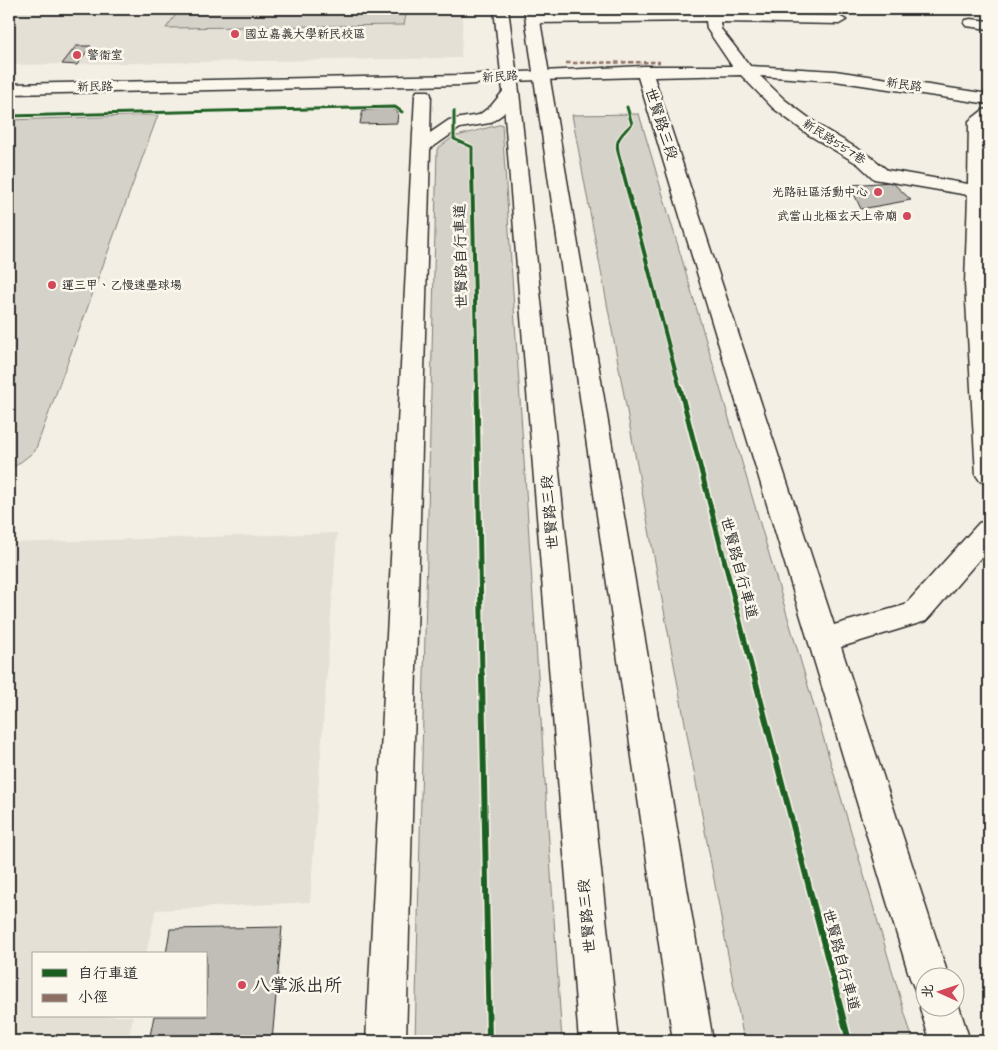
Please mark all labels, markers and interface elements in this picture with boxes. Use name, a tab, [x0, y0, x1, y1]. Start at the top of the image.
place label: 國立嘉義大學新民校區	[245, 26, 365, 43]
marker: 國立嘉義大學新民校區	[229, 28, 241, 40]
place label: 警衛室	[87, 47, 123, 64]
marker: 警衛室	[71, 49, 83, 61]
street label: 新民路	[481, 67, 519, 87]
street label: 新民路	[885, 74, 923, 96]
street label: 新民路	[77, 78, 113, 96]
street label: 世賢路三段	[639, 85, 683, 163]
street label: 新民路557巷	[799, 115, 869, 169]
place label: 光路社區活動中心	[772, 184, 868, 201]
marker: 光路社區活動中心	[872, 186, 884, 198]
street label: 世賢路自行車道	[450, 203, 472, 309]
place label: 武當山北極玄天上帝廟	[777, 208, 897, 225]
marker: 武當山北極玄天上帝廟	[901, 210, 913, 222]
place label: 運三甲、乙慢速壘球場	[62, 277, 182, 294]
marker: 運三甲、乙慢速壘球場	[46, 279, 58, 291]
street label: 世賢路三段	[536, 474, 564, 550]
street label: 世賢路自行車道	[715, 515, 763, 621]
street label: 世賢路三段	[573, 878, 601, 954]
street label: 世賢路自行車道	[817, 907, 865, 1013]
legend	[32, 952, 208, 1018]
text: 自行車道	[78, 963, 138, 984]
north arrow	[916, 968, 966, 1018]
place label: 八掌派出所	[252, 973, 342, 998]
marker: 八掌派出所	[236, 979, 248, 991]
text: 北	[918, 984, 938, 999]
text: 小徑	[78, 987, 108, 1008]

